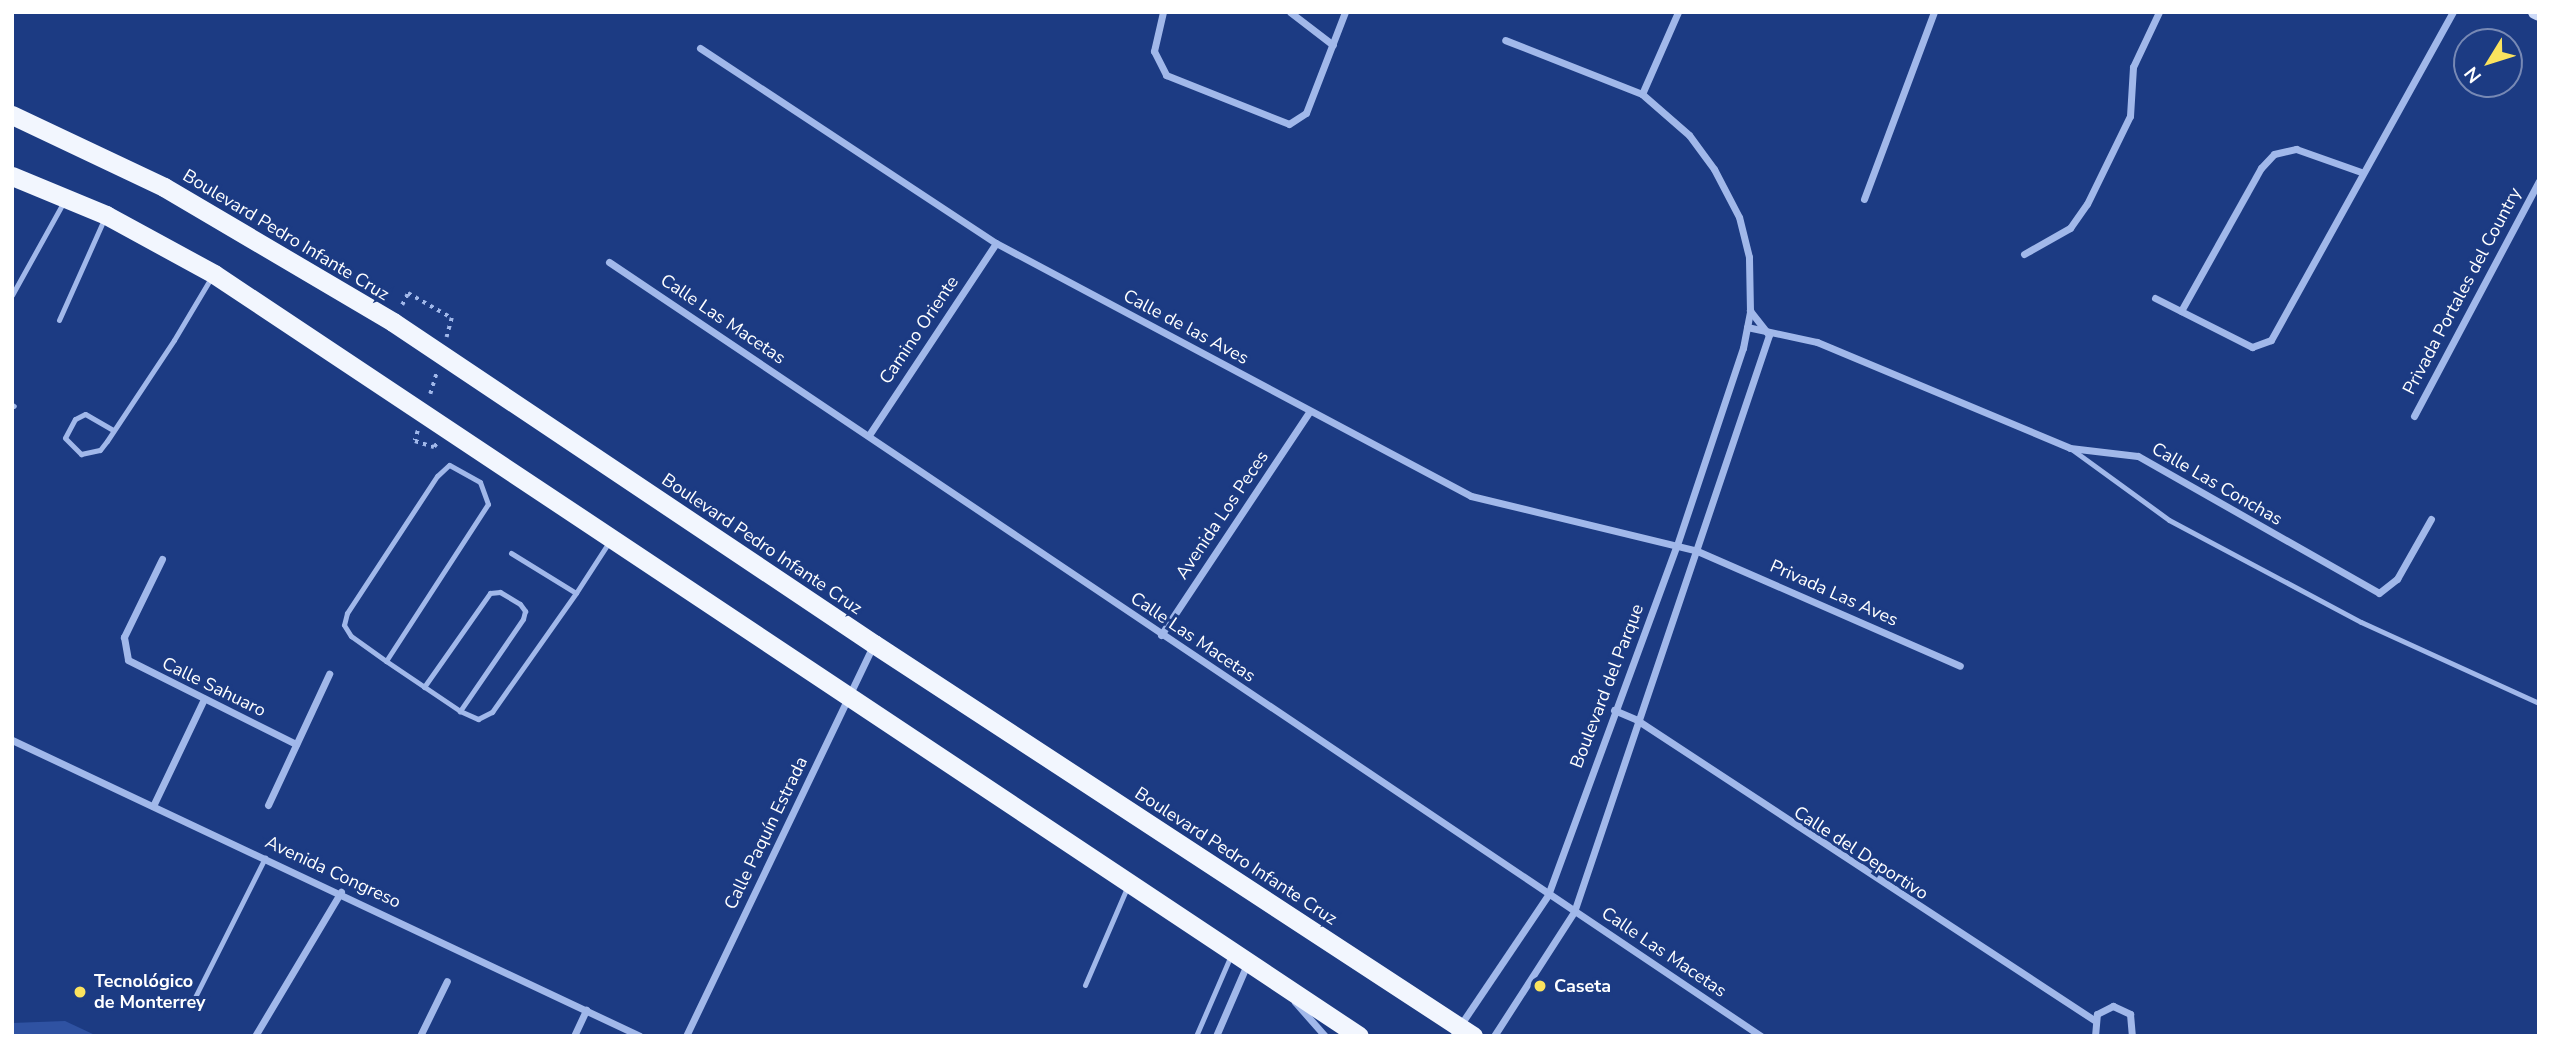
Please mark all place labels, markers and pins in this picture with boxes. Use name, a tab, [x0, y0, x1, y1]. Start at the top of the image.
place label: Tecnológico de Monterrey	[94, 971, 206, 1014]
place label: Caseta	[1554, 975, 1611, 997]
marker: Caseta	[1532, 978, 1548, 994]
marker: Tecnológico de Monterrey	[72, 984, 88, 1000]

